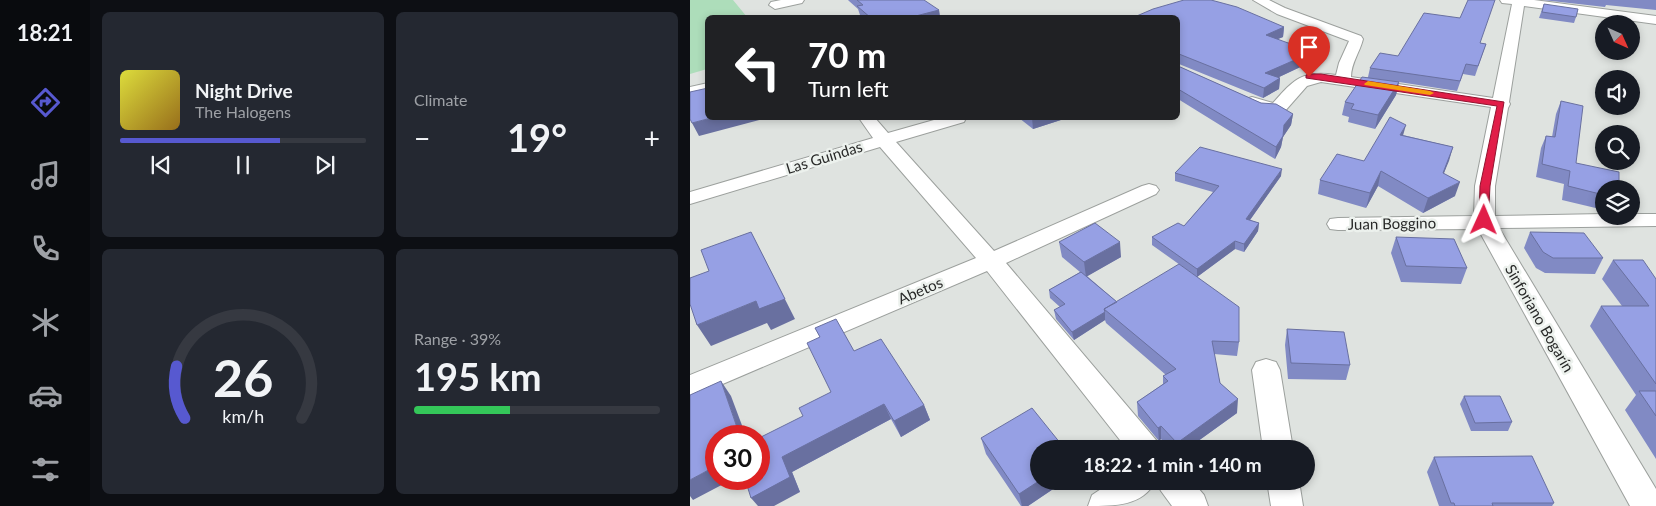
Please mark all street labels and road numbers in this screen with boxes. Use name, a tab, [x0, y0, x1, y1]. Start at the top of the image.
street label: Las Guindas	[784, 137, 864, 177]
street label: Juan Boggino	[1348, 213, 1436, 233]
street label: Sinforiano Bogarín	[1502, 261, 1578, 375]
street label: Abetos	[895, 273, 945, 307]

